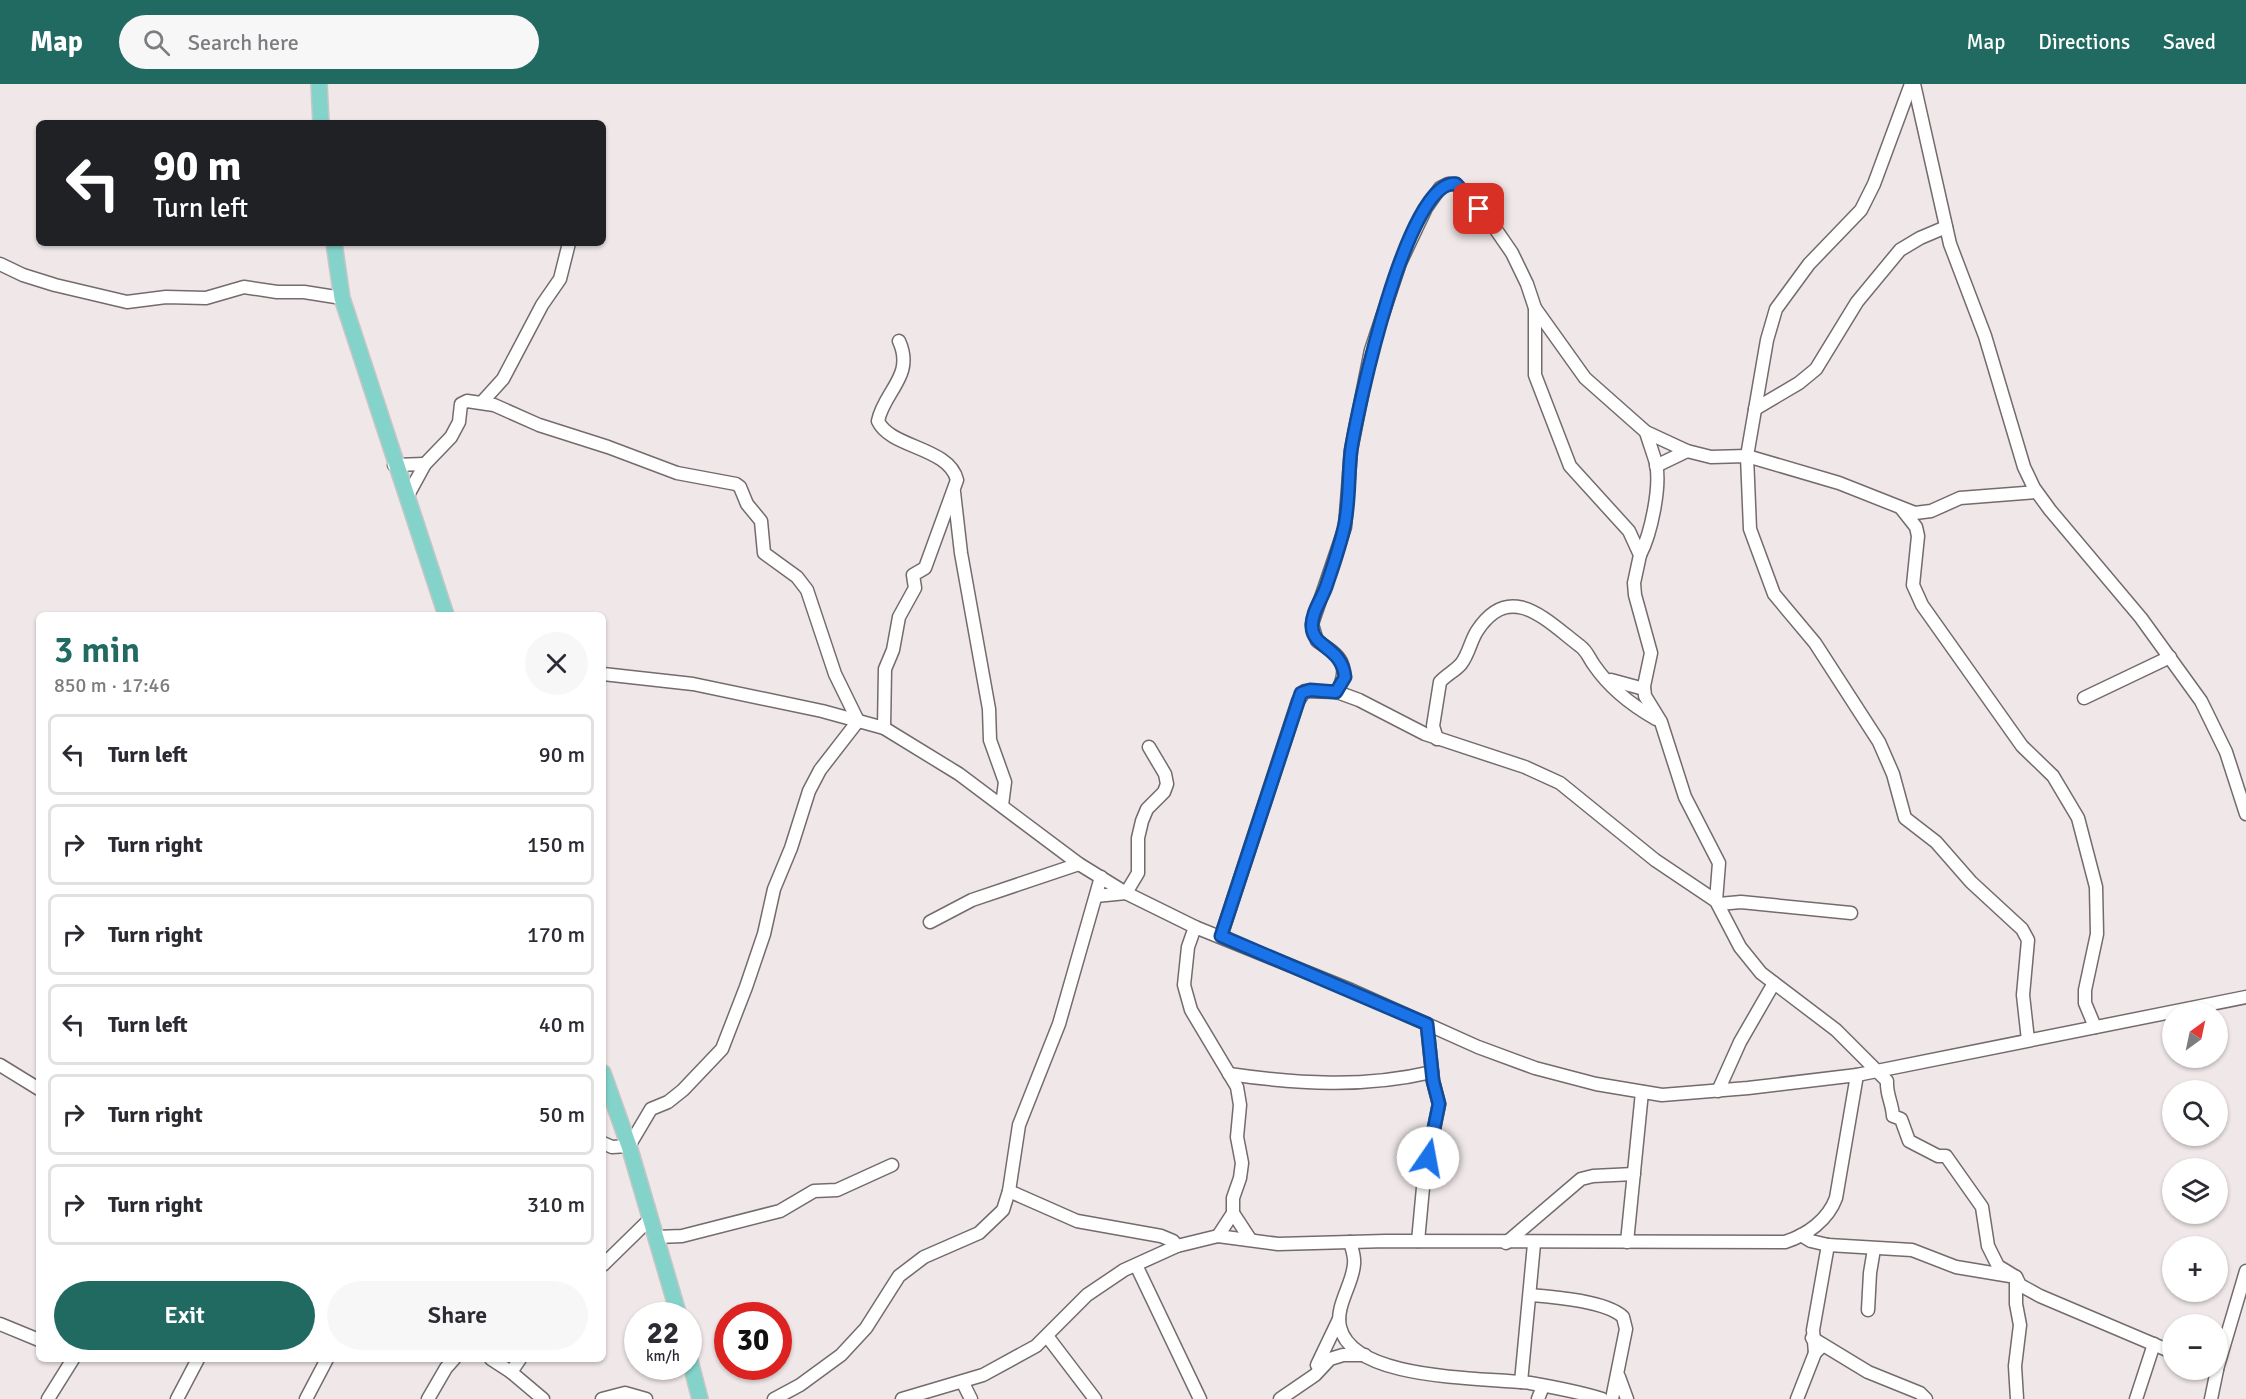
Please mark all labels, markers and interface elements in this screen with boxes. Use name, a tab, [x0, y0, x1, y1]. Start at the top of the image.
search box	[119, 15, 539, 69]
text: Map	[30, 25, 83, 59]
icon: search	[140, 26, 173, 59]
text: Search here	[188, 29, 299, 56]
text: Map	[1967, 29, 2005, 55]
text: Directions	[2038, 29, 2130, 55]
text: Saved	[2163, 29, 2216, 55]
text: 90 m	[153, 141, 242, 192]
icon: left	[54, 144, 132, 222]
pin	[1453, 183, 1504, 234]
text: Turn left	[153, 192, 248, 225]
icon: arrive	[1462, 192, 1495, 225]
text: 3 min	[54, 628, 140, 673]
button: close	[525, 632, 588, 695]
text: 850 m · 17:46	[54, 673, 170, 698]
icon: left	[57, 738, 90, 771]
text: Turn left	[108, 741, 188, 768]
text: 90 m	[539, 741, 585, 768]
icon: right	[57, 828, 90, 861]
text: Turn right	[108, 831, 203, 858]
text: 150 m	[527, 831, 585, 858]
icon: right	[57, 918, 90, 951]
text: Turn right	[108, 921, 203, 948]
text: 170 m	[527, 921, 585, 948]
north arrow	[2162, 1002, 2228, 1068]
map controls	[2162, 1002, 2228, 1380]
icon: left	[57, 1008, 90, 1041]
text: Turn left	[108, 1011, 188, 1038]
text: 40 m	[539, 1011, 585, 1038]
button: search	[2162, 1080, 2228, 1146]
icon: right	[57, 1098, 90, 1131]
text: Turn right	[108, 1101, 203, 1128]
text: 50 m	[539, 1101, 585, 1128]
position arrow	[1396, 1126, 1460, 1190]
button: layers	[2162, 1158, 2228, 1224]
icon: right	[57, 1188, 90, 1221]
text: Turn right	[108, 1191, 203, 1218]
text: 310 m	[527, 1191, 585, 1218]
button: +	[2162, 1236, 2228, 1302]
button: Exit	[54, 1281, 315, 1350]
button: Share	[327, 1281, 588, 1350]
speed limit sign: 30	[714, 1302, 792, 1380]
button: −	[2162, 1314, 2228, 1380]
text: 22	[647, 1315, 679, 1352]
text: km/h	[646, 1347, 680, 1365]

